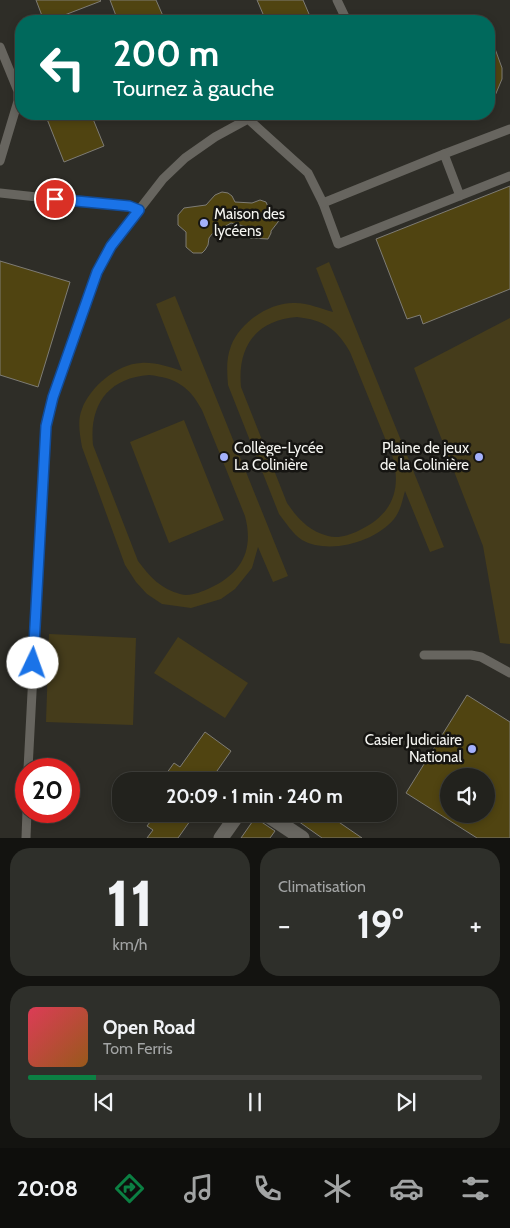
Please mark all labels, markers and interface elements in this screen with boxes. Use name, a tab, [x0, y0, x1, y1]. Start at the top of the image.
text: 200 m	[113, 32, 219, 75]
icon: left	[30, 35, 95, 100]
text: Tournez à gauche	[113, 75, 274, 102]
pin	[34, 178, 76, 220]
icon: arrive	[41, 185, 69, 213]
place label: Maison des lycéens	[214, 205, 285, 240]
marker: Maison des lycéens	[198, 217, 210, 229]
place label: Collège-Lycée La Colinière	[234, 439, 324, 474]
place label: Plaine de jeux de la Colinière	[380, 439, 469, 474]
marker: Collège-Lycée La Colinière	[218, 451, 230, 463]
marker: Plaine de jeux de la Colinière	[473, 451, 485, 463]
position arrow	[6, 636, 58, 688]
place label: Casier Judiciaire National	[365, 731, 462, 766]
marker: Casier Judiciaire National	[466, 743, 478, 755]
speed limit sign: 20	[15, 758, 80, 823]
map controls	[440, 768, 495, 823]
button: sound	[440, 768, 495, 823]
text: 20:09 · 1 min · 240 m	[166, 785, 343, 808]
text: 11	[106, 863, 154, 942]
text: Climatisation	[278, 877, 366, 896]
text: 19°	[357, 901, 403, 948]
text: −	[278, 908, 290, 942]
text: +	[470, 908, 482, 942]
text: km/h	[112, 935, 148, 954]
text: Open Road	[103, 1016, 195, 1039]
text: Tom Ferris	[103, 1039, 173, 1058]
icon: previous	[90, 1088, 118, 1116]
icon: pause	[241, 1088, 269, 1116]
icon: next	[392, 1088, 420, 1116]
icon: directions	[112, 1171, 147, 1206]
icon: music	[181, 1171, 216, 1206]
icon: phone	[250, 1171, 285, 1206]
icon: climate	[320, 1171, 355, 1206]
icon: car	[389, 1171, 424, 1206]
icon: filters	[458, 1171, 493, 1206]
text: 20:08	[17, 1175, 78, 1202]

